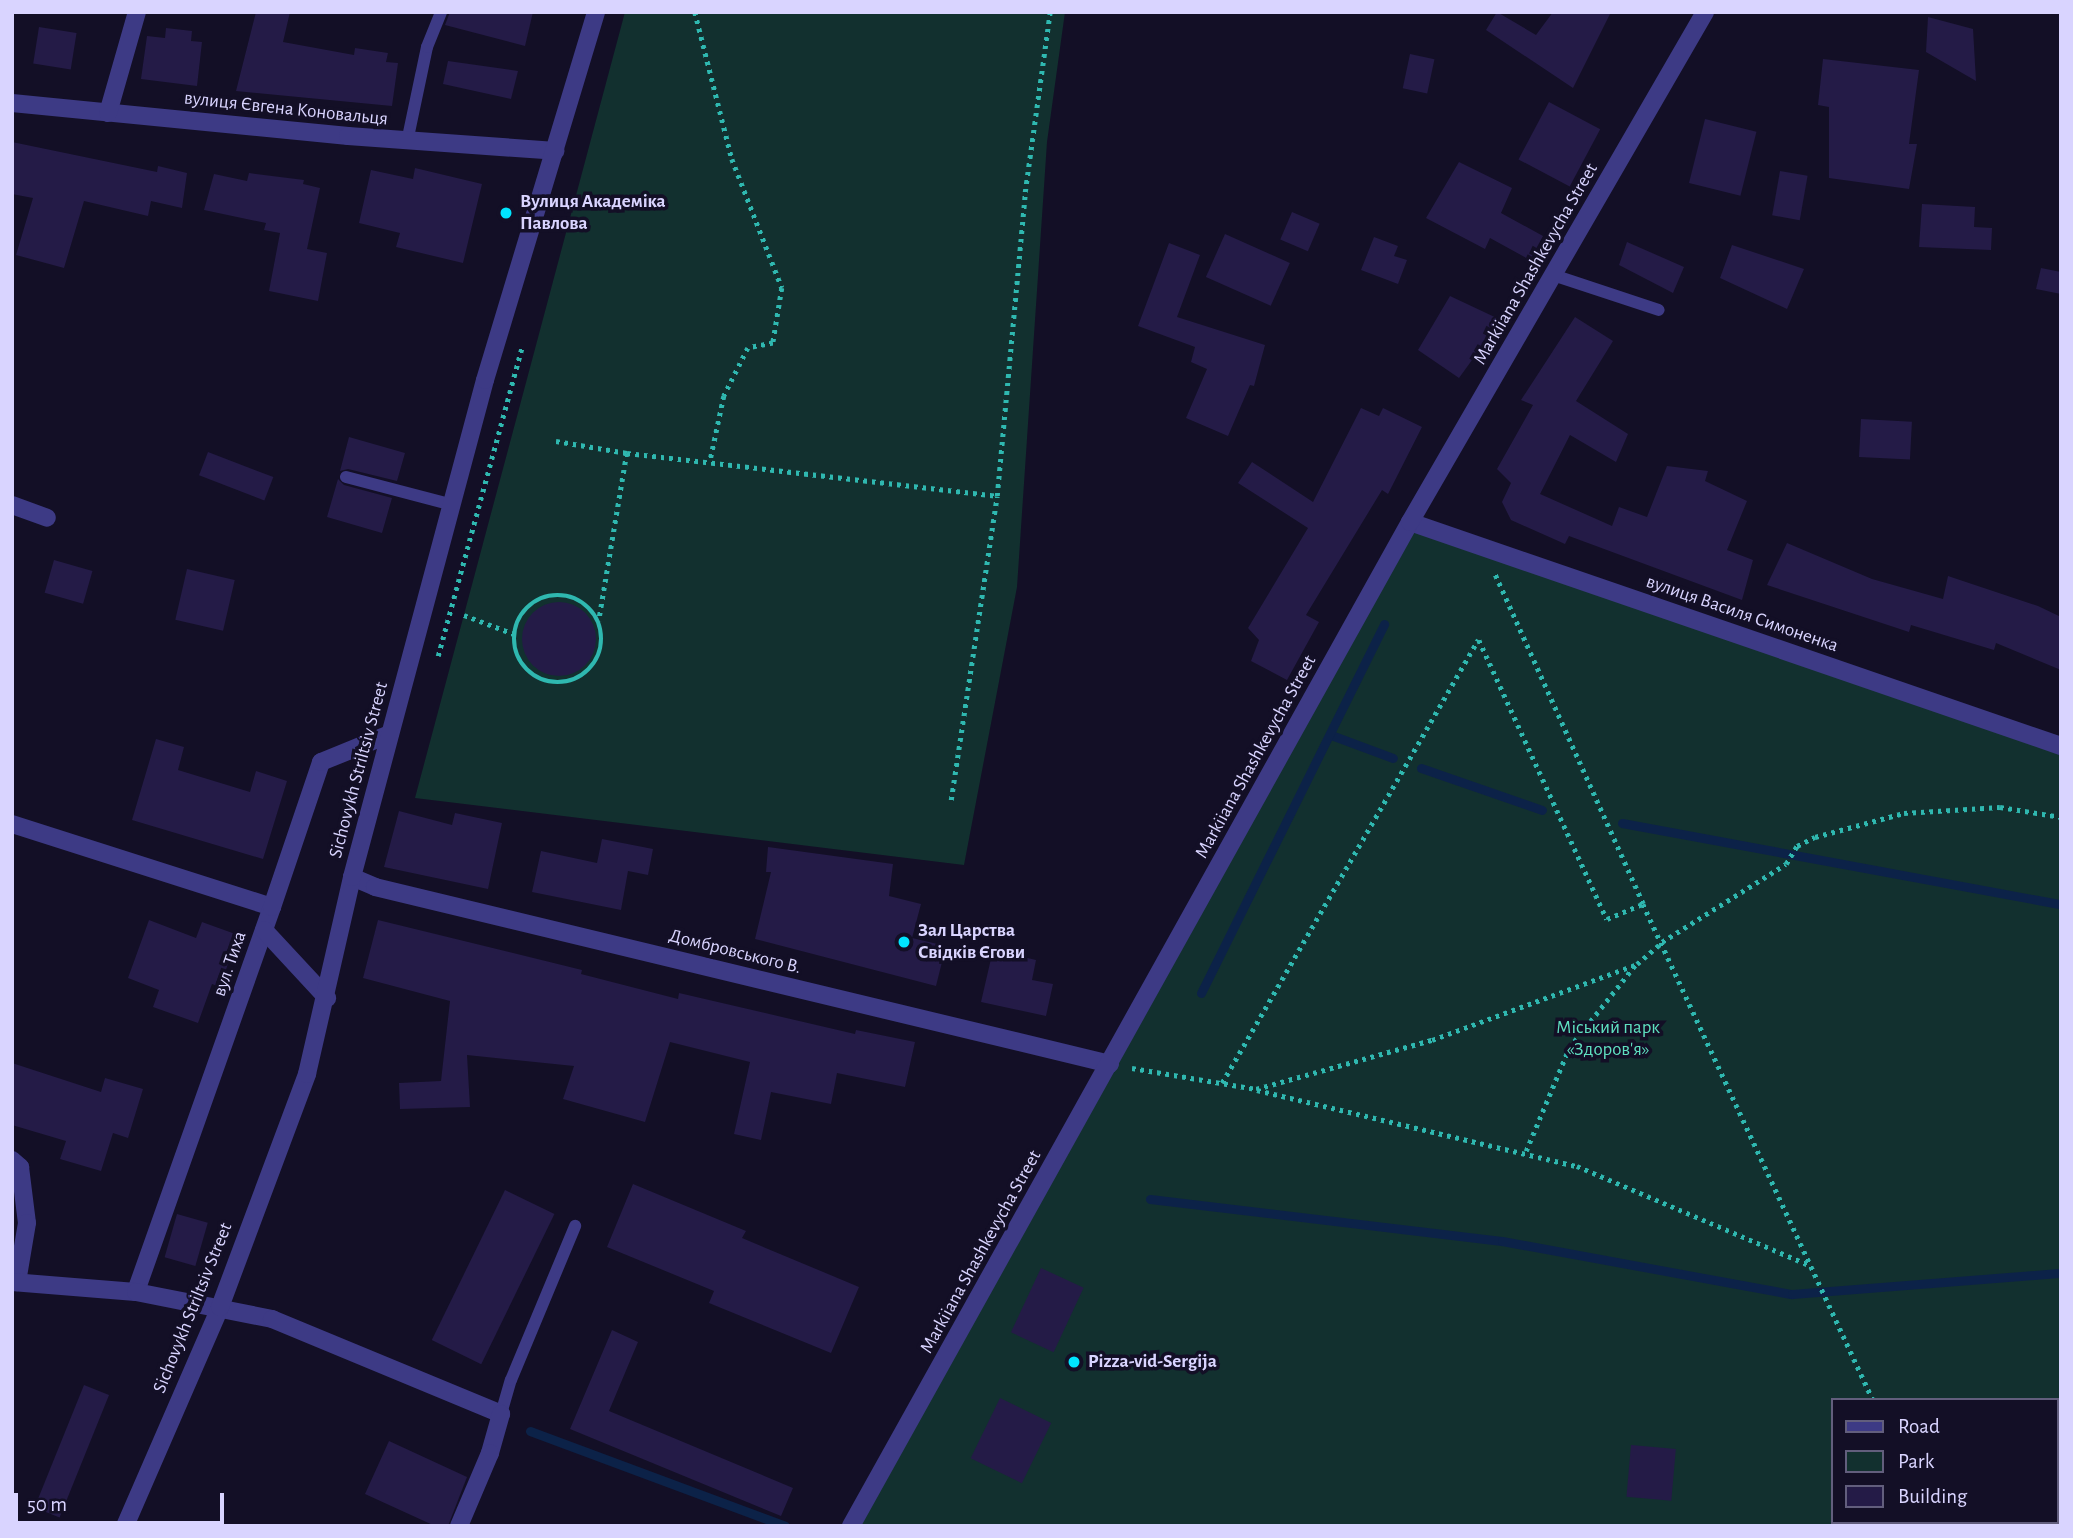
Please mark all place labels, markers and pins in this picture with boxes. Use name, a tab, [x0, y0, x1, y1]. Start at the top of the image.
place label: Вулиця Академіка Павлова	[520, 191, 666, 235]
marker: Вулиця Академіка Павлова	[498, 205, 514, 221]
place label: Зал Царства Свідків Єгови	[918, 920, 1025, 964]
marker: Зал Царства Свідків Єгови	[896, 934, 912, 950]
place label: Pizza-vid-Sergija	[1088, 1351, 1217, 1373]
marker: Pizza-vid-Sergija	[1066, 1354, 1082, 1370]

